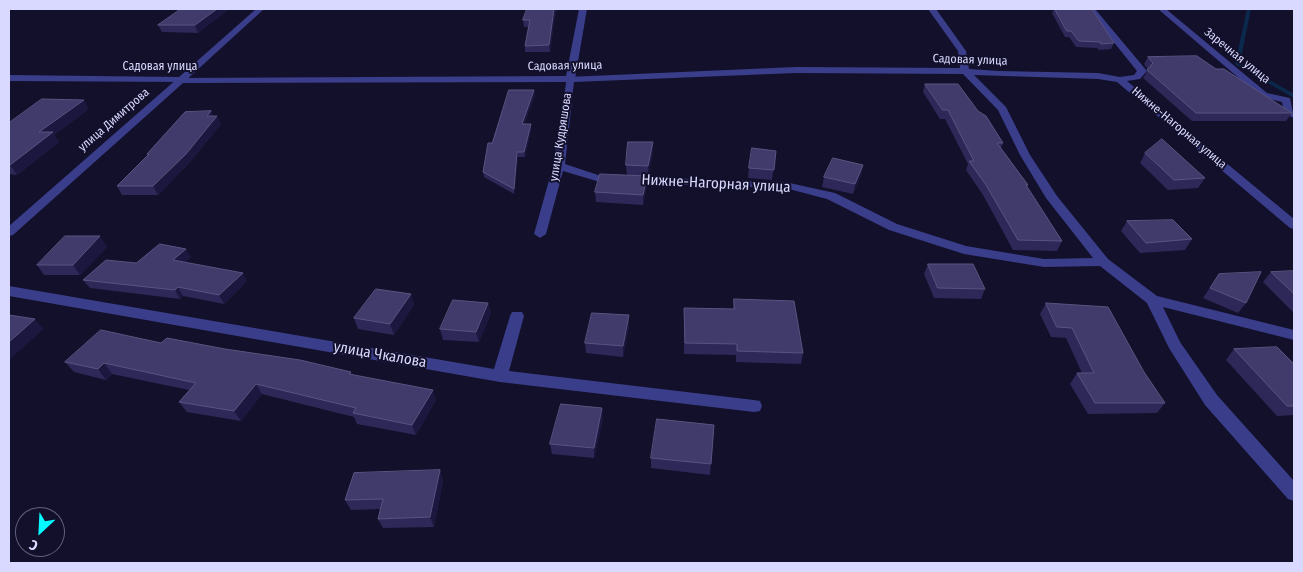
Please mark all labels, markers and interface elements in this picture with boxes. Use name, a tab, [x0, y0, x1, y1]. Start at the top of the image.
street label: Заречная улица	[1201, 25, 1273, 87]
street label: Садовая улица	[932, 51, 1008, 69]
street label: Садовая улица	[527, 58, 603, 74]
street label: Садовая улица	[123, 60, 197, 74]
street label: Нижне-Нагорная улица	[1129, 84, 1229, 172]
street label: улица Димитрова	[76, 85, 152, 155]
street label: улица Кудряшова	[547, 92, 575, 182]
street label: Нижне-Нагорная улица	[641, 171, 791, 197]
street label: улица Чкалова	[332, 338, 428, 372]
north arrow	[15, 507, 65, 557]
text: С	[27, 536, 41, 554]

